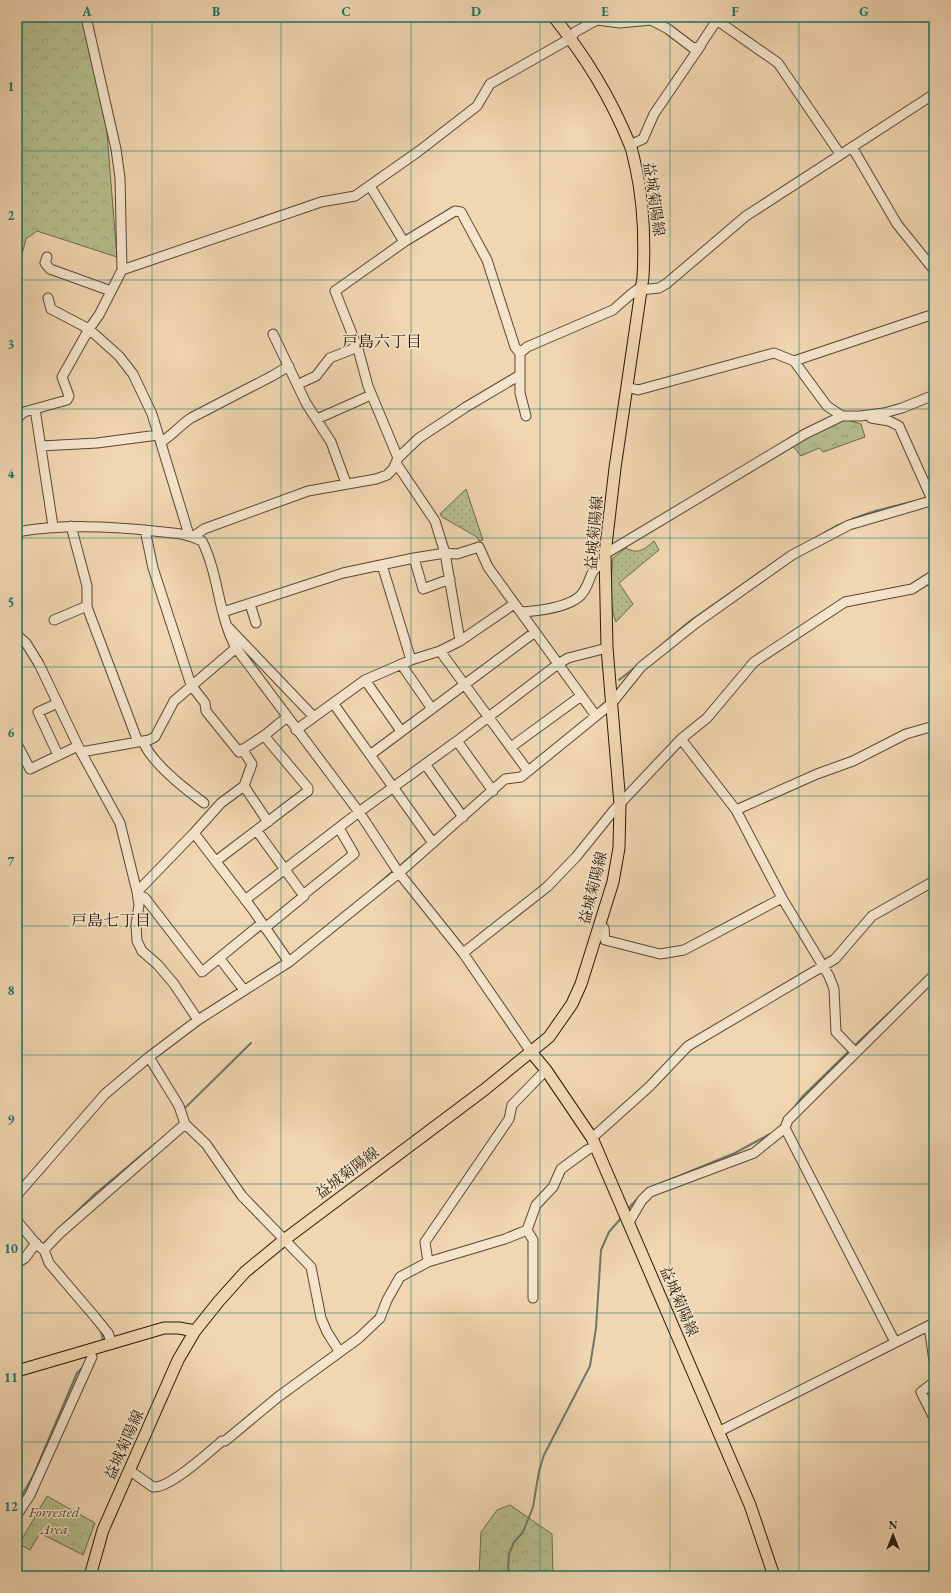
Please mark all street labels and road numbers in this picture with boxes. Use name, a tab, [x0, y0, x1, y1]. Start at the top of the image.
street label: 益城菊陽線	[640, 160, 669, 237]
street label: 益城菊陽線	[581, 495, 606, 571]
street label: 益城菊陽線	[574, 849, 611, 927]
street label: 益城菊陽線	[311, 1142, 382, 1203]
street label: 益城菊陽線	[656, 1263, 703, 1339]
street label: 益城菊陽線	[100, 1407, 147, 1483]

